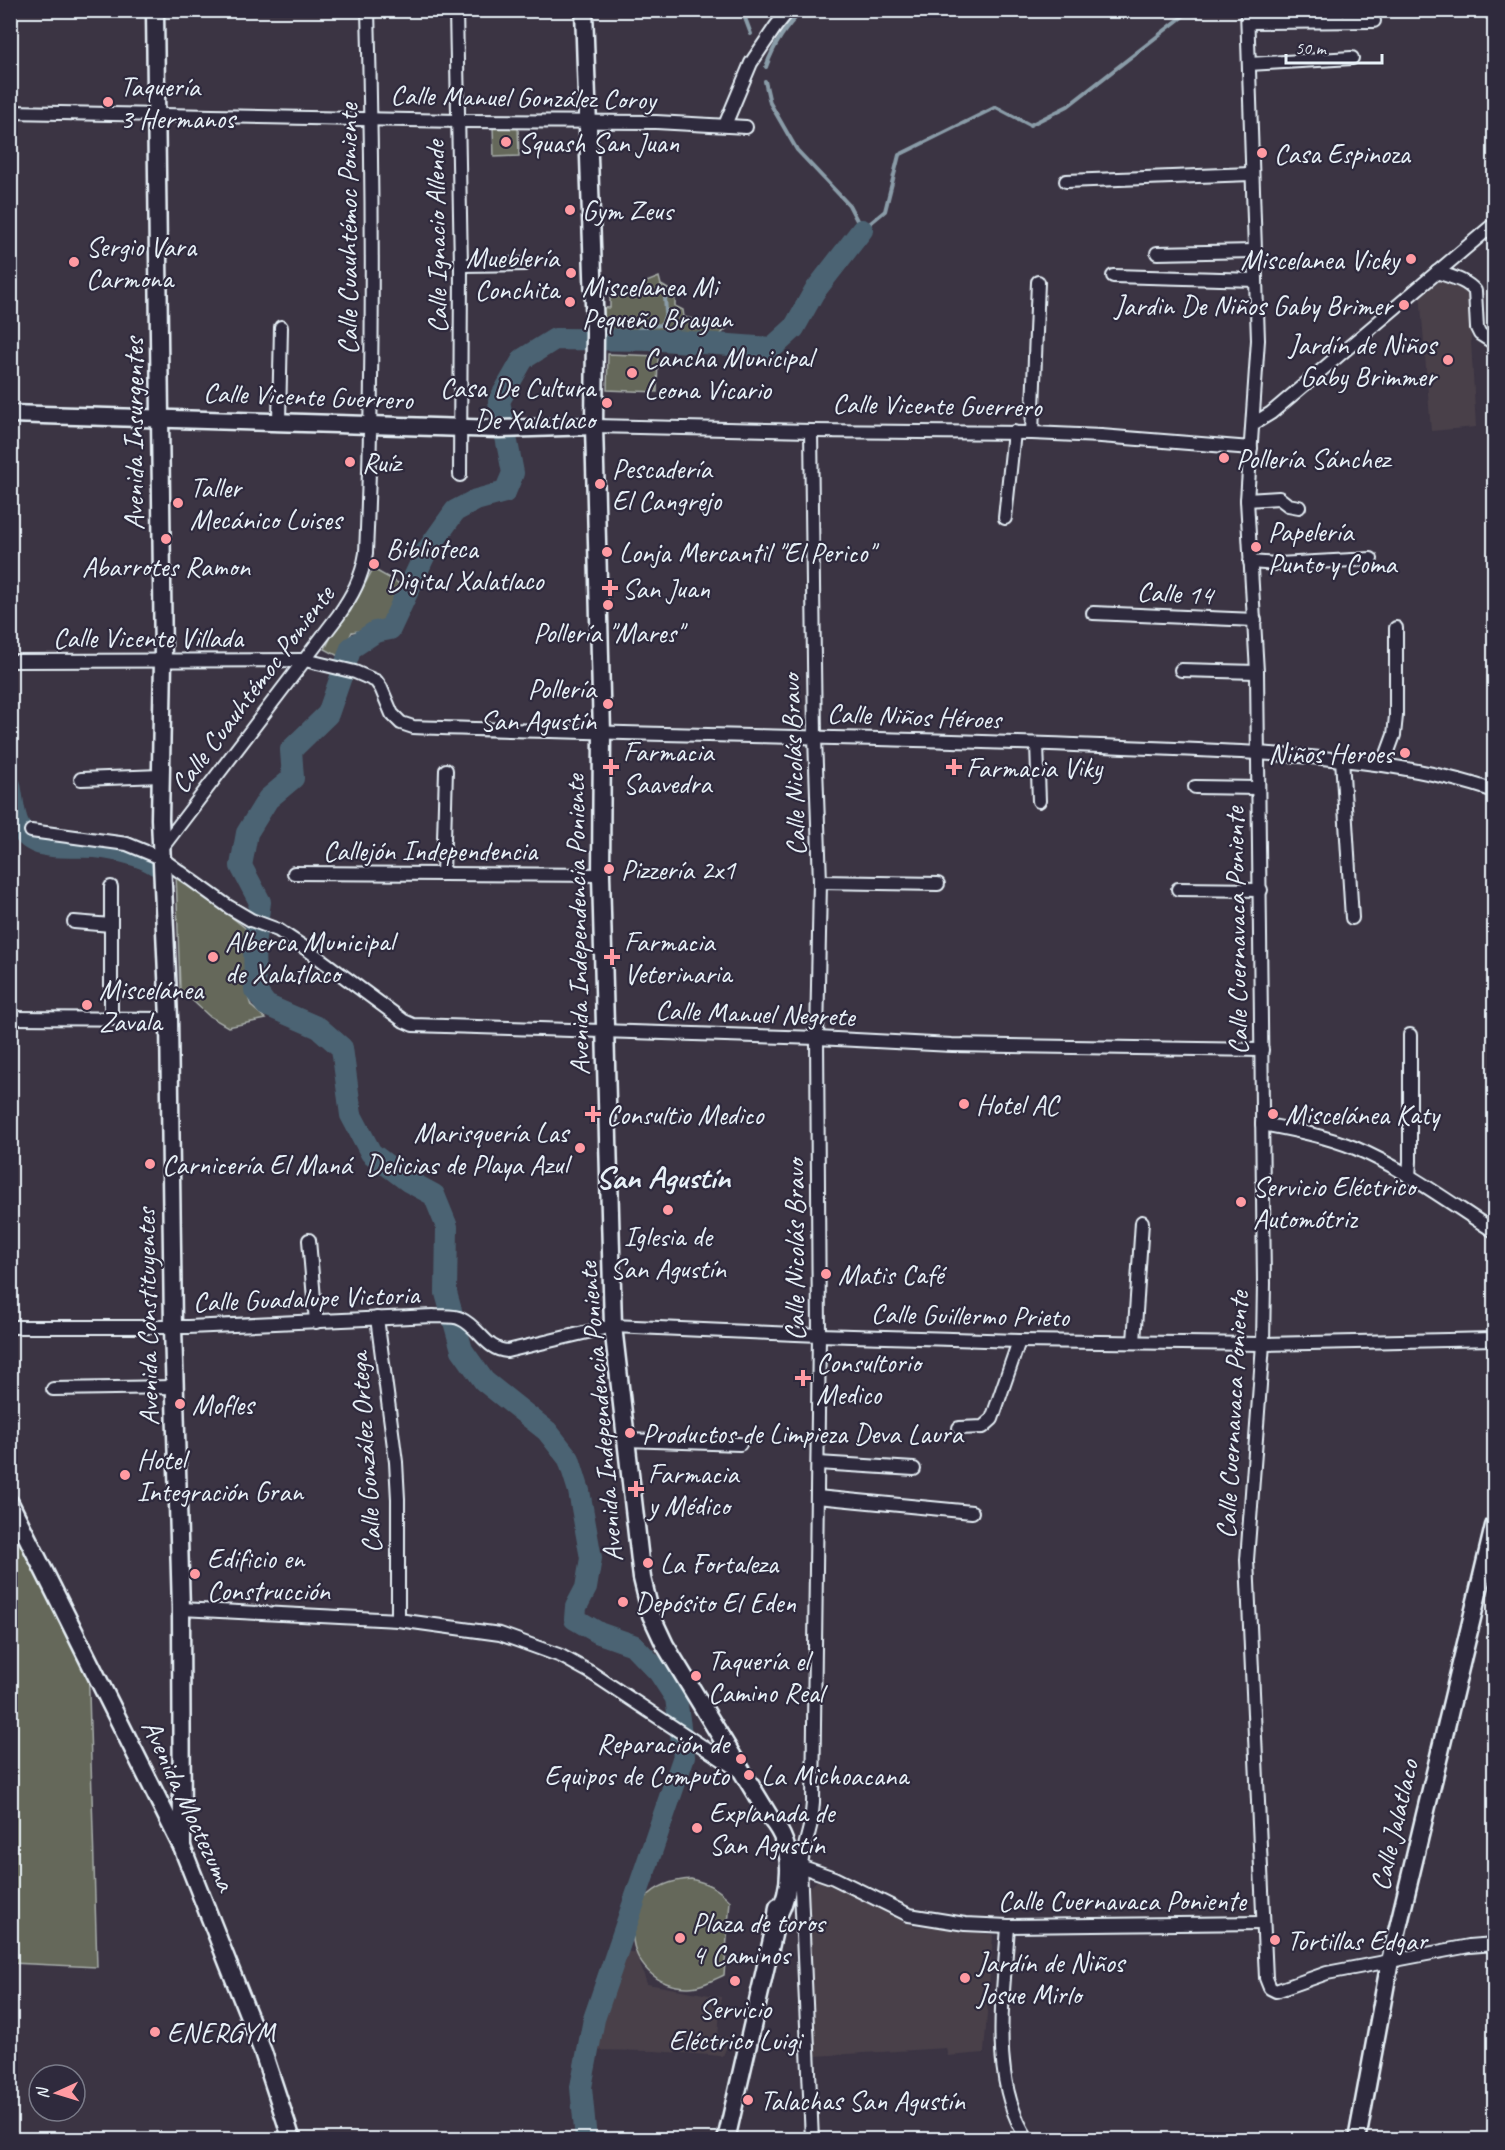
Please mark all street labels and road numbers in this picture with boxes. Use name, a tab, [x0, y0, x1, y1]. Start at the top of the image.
street label: Calle Manuel González Coroy	[390, 77, 658, 117]
street label: Calle Cuauhtémoc Poniente	[330, 101, 365, 355]
street label: Calle Ignacio Allende	[417, 138, 455, 334]
street label: Avenida Insurgentes	[116, 335, 151, 530]
street label: Calle Vicente Guerrero	[203, 375, 415, 417]
street label: Calle Vicente Guerrero	[832, 386, 1044, 424]
street label: Calle 14	[1136, 574, 1216, 613]
street label: Calle Cuauhtémoc Poniente	[162, 577, 343, 800]
street label: Calle Vicente Villada	[53, 620, 245, 655]
street label: Calle Nicolás Bravo	[772, 671, 814, 856]
street label: Calle Niños Héroes	[826, 695, 1004, 737]
street label: Avenida Independencia Poniente	[557, 772, 597, 1076]
street label: Calle Cuernavaca Poniente	[1216, 805, 1256, 1055]
street label: Callejón Independencia	[323, 833, 539, 868]
street label: Calle Manuel Negrete	[655, 992, 857, 1034]
street label: Calle Nicolás Bravo	[777, 1156, 812, 1341]
street label: Avenida Constituyentes	[128, 1205, 166, 1426]
street label: Avenida Independencia Poniente	[569, 1259, 631, 1564]
street label: Calle Guadalupe Victoria	[192, 1277, 421, 1319]
street label: Calle Cuernavaca Poniente	[1208, 1288, 1256, 1540]
street label: Calle Guillermo Prieto	[871, 1296, 1071, 1334]
street label: Calle González Ortega	[340, 1349, 389, 1555]
street label: Avenida Moctezuma	[134, 1714, 245, 1898]
street label: Calle Jalatlaco	[1362, 1754, 1427, 1894]
street label: Calle Cuernavaca Poniente	[998, 1883, 1248, 1918]

